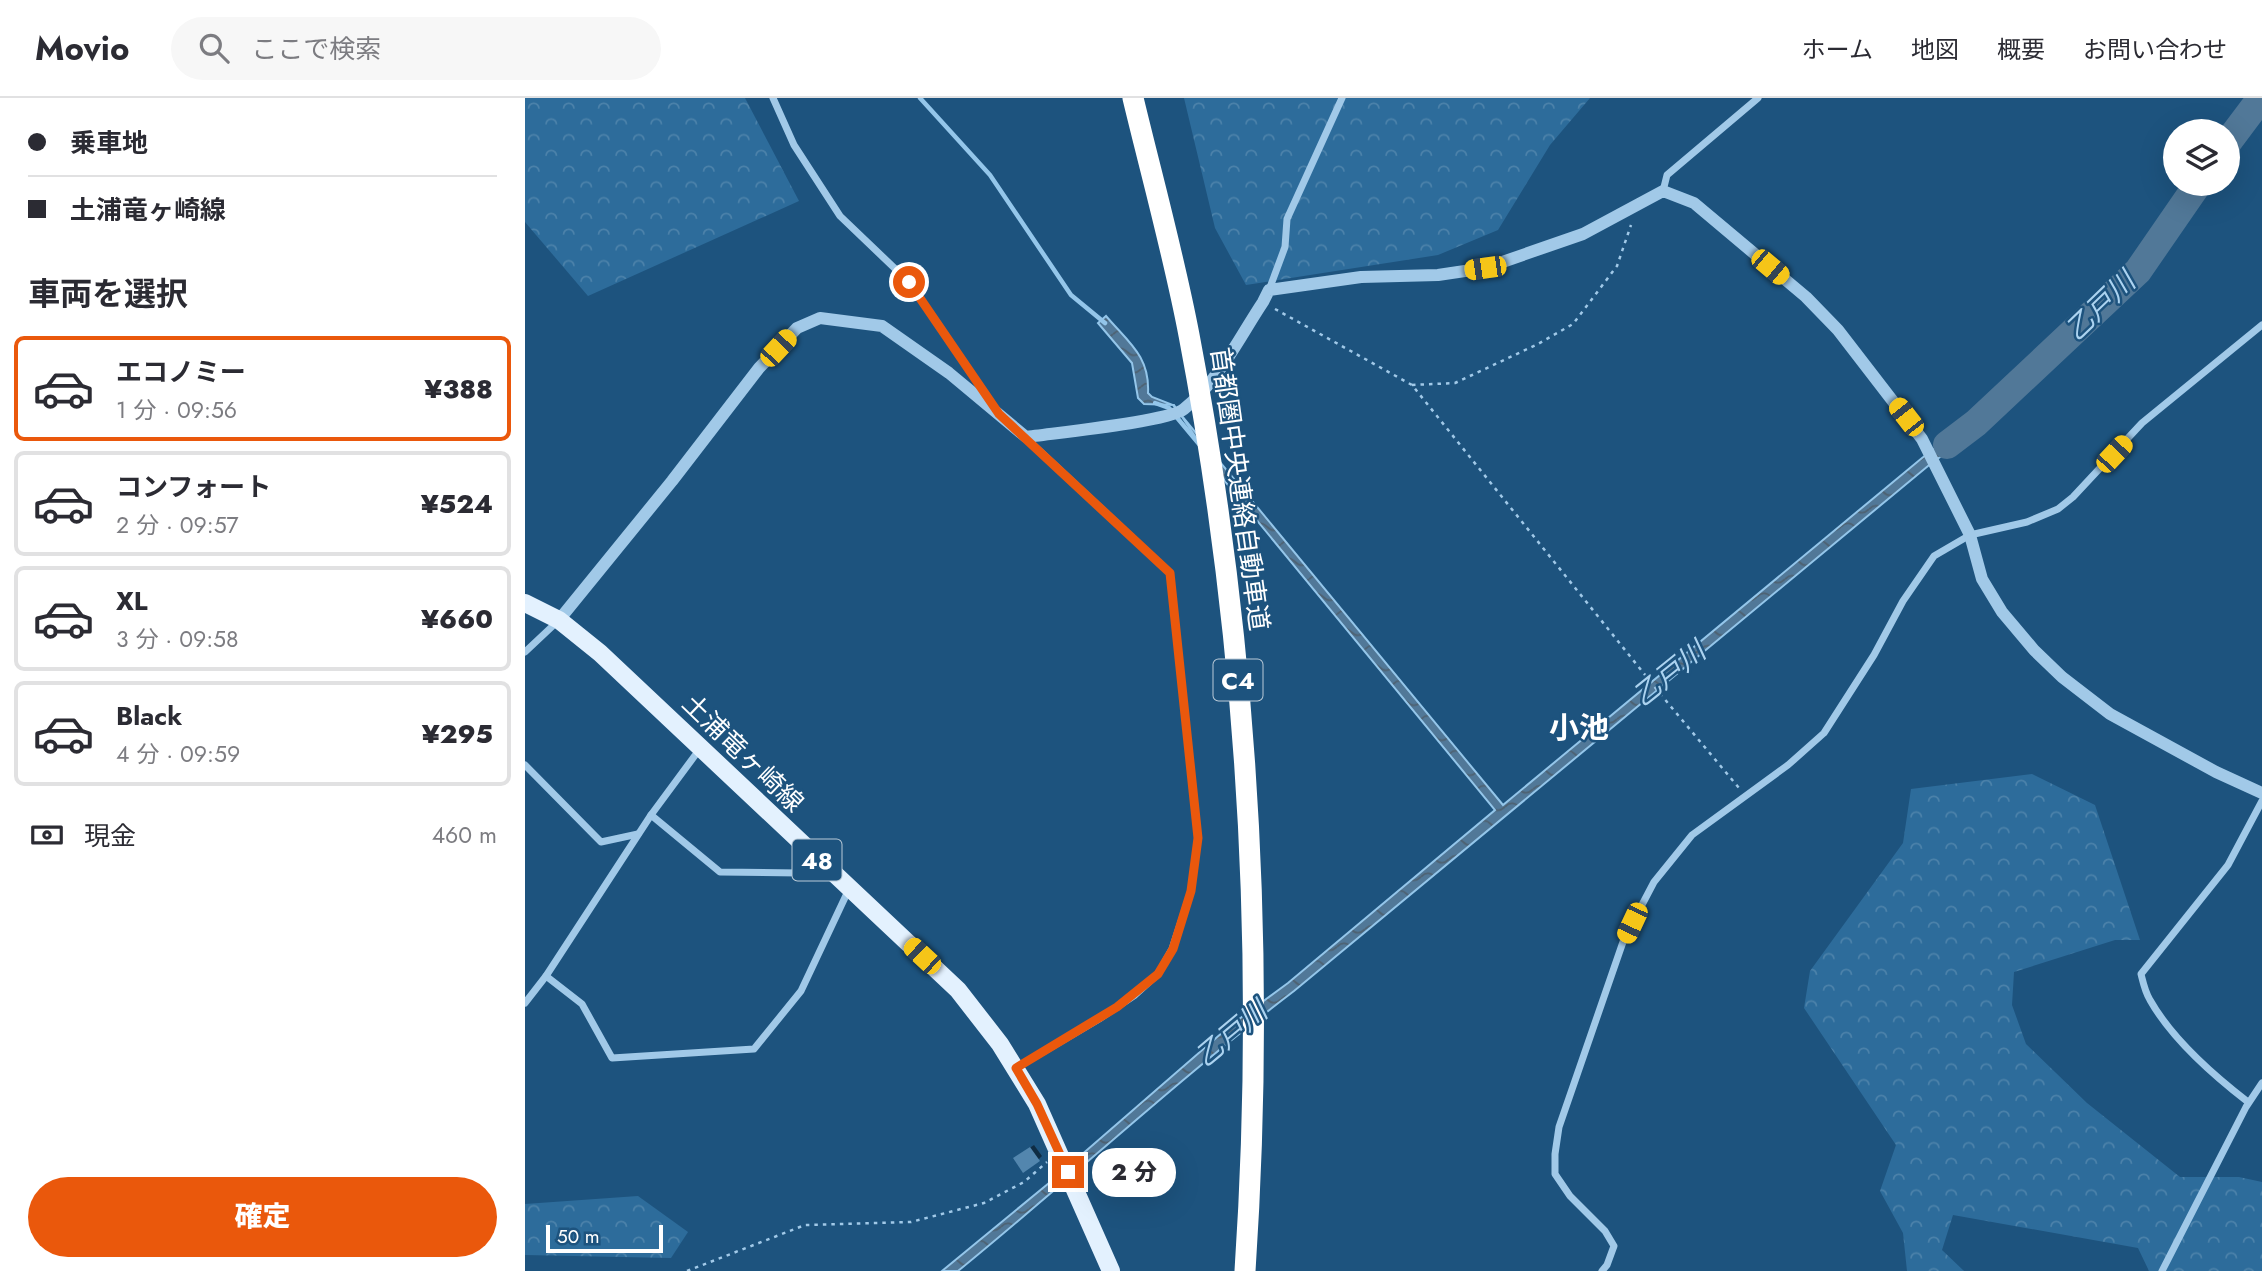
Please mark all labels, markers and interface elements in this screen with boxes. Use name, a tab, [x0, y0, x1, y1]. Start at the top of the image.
search box	[171, 17, 661, 80]
text: Movio	[35, 25, 129, 72]
icon: search	[195, 29, 233, 67]
text: ここで検索	[251, 30, 381, 68]
text: ホーム	[1802, 32, 1873, 67]
text: 地図	[1911, 32, 1959, 67]
text: 概要	[1997, 32, 2045, 67]
text: お問い合わせ	[2083, 32, 2227, 67]
map controls	[2163, 119, 2240, 196]
button: layers	[2163, 119, 2240, 196]
text: 乗車地	[70, 124, 148, 162]
text: 土浦竜ヶ崎線	[70, 191, 226, 229]
car	[1748, 245, 1793, 289]
car	[1463, 255, 1508, 281]
water label: 乙戸川	[2056, 260, 2147, 350]
route start	[893, 266, 925, 298]
text: 車両を選択	[28, 271, 188, 317]
car	[756, 325, 801, 371]
street label: 首都圏中央連絡自動車道	[1201, 345, 1279, 633]
text: エコノミー	[116, 353, 246, 391]
icon: car	[32, 357, 95, 420]
text: ¥388	[424, 370, 493, 408]
text: 1 分 · 09:56	[116, 393, 237, 427]
car	[1885, 394, 1928, 440]
car	[2092, 431, 2137, 477]
text: コンフォート	[116, 468, 271, 506]
icon: car	[32, 472, 95, 535]
text: ¥524	[421, 485, 493, 523]
text: 2 分 · 09:57	[116, 508, 239, 542]
text: XL	[116, 582, 148, 620]
icon: car	[32, 587, 95, 650]
text: ¥660	[421, 600, 493, 638]
text: 3 分 · 09:58	[116, 622, 239, 656]
water label: 乙戸川	[1623, 630, 1717, 716]
road number: C4	[1213, 660, 1263, 700]
street label: 土浦竜ヶ崎線	[674, 685, 812, 821]
text: Black	[116, 697, 182, 735]
icon: car	[32, 702, 95, 765]
district label: 小池	[1549, 706, 1609, 749]
text: ¥295	[422, 715, 493, 753]
text: 4 分 · 09:59	[116, 737, 240, 771]
icon: cash	[28, 816, 66, 854]
text: 現金	[84, 817, 136, 855]
text: 460 m	[432, 818, 497, 852]
road number: 48	[793, 840, 841, 880]
car	[1614, 900, 1651, 946]
car	[900, 934, 945, 978]
water label: 乙戸川	[1186, 989, 1279, 1077]
callout: 2 分	[1093, 1148, 1177, 1196]
text: 2 分	[1111, 1155, 1157, 1189]
route end	[1052, 1156, 1084, 1188]
button: 確定	[28, 1177, 497, 1257]
scale bar	[546, 1222, 663, 1254]
text: 50 m	[557, 1223, 600, 1250]

